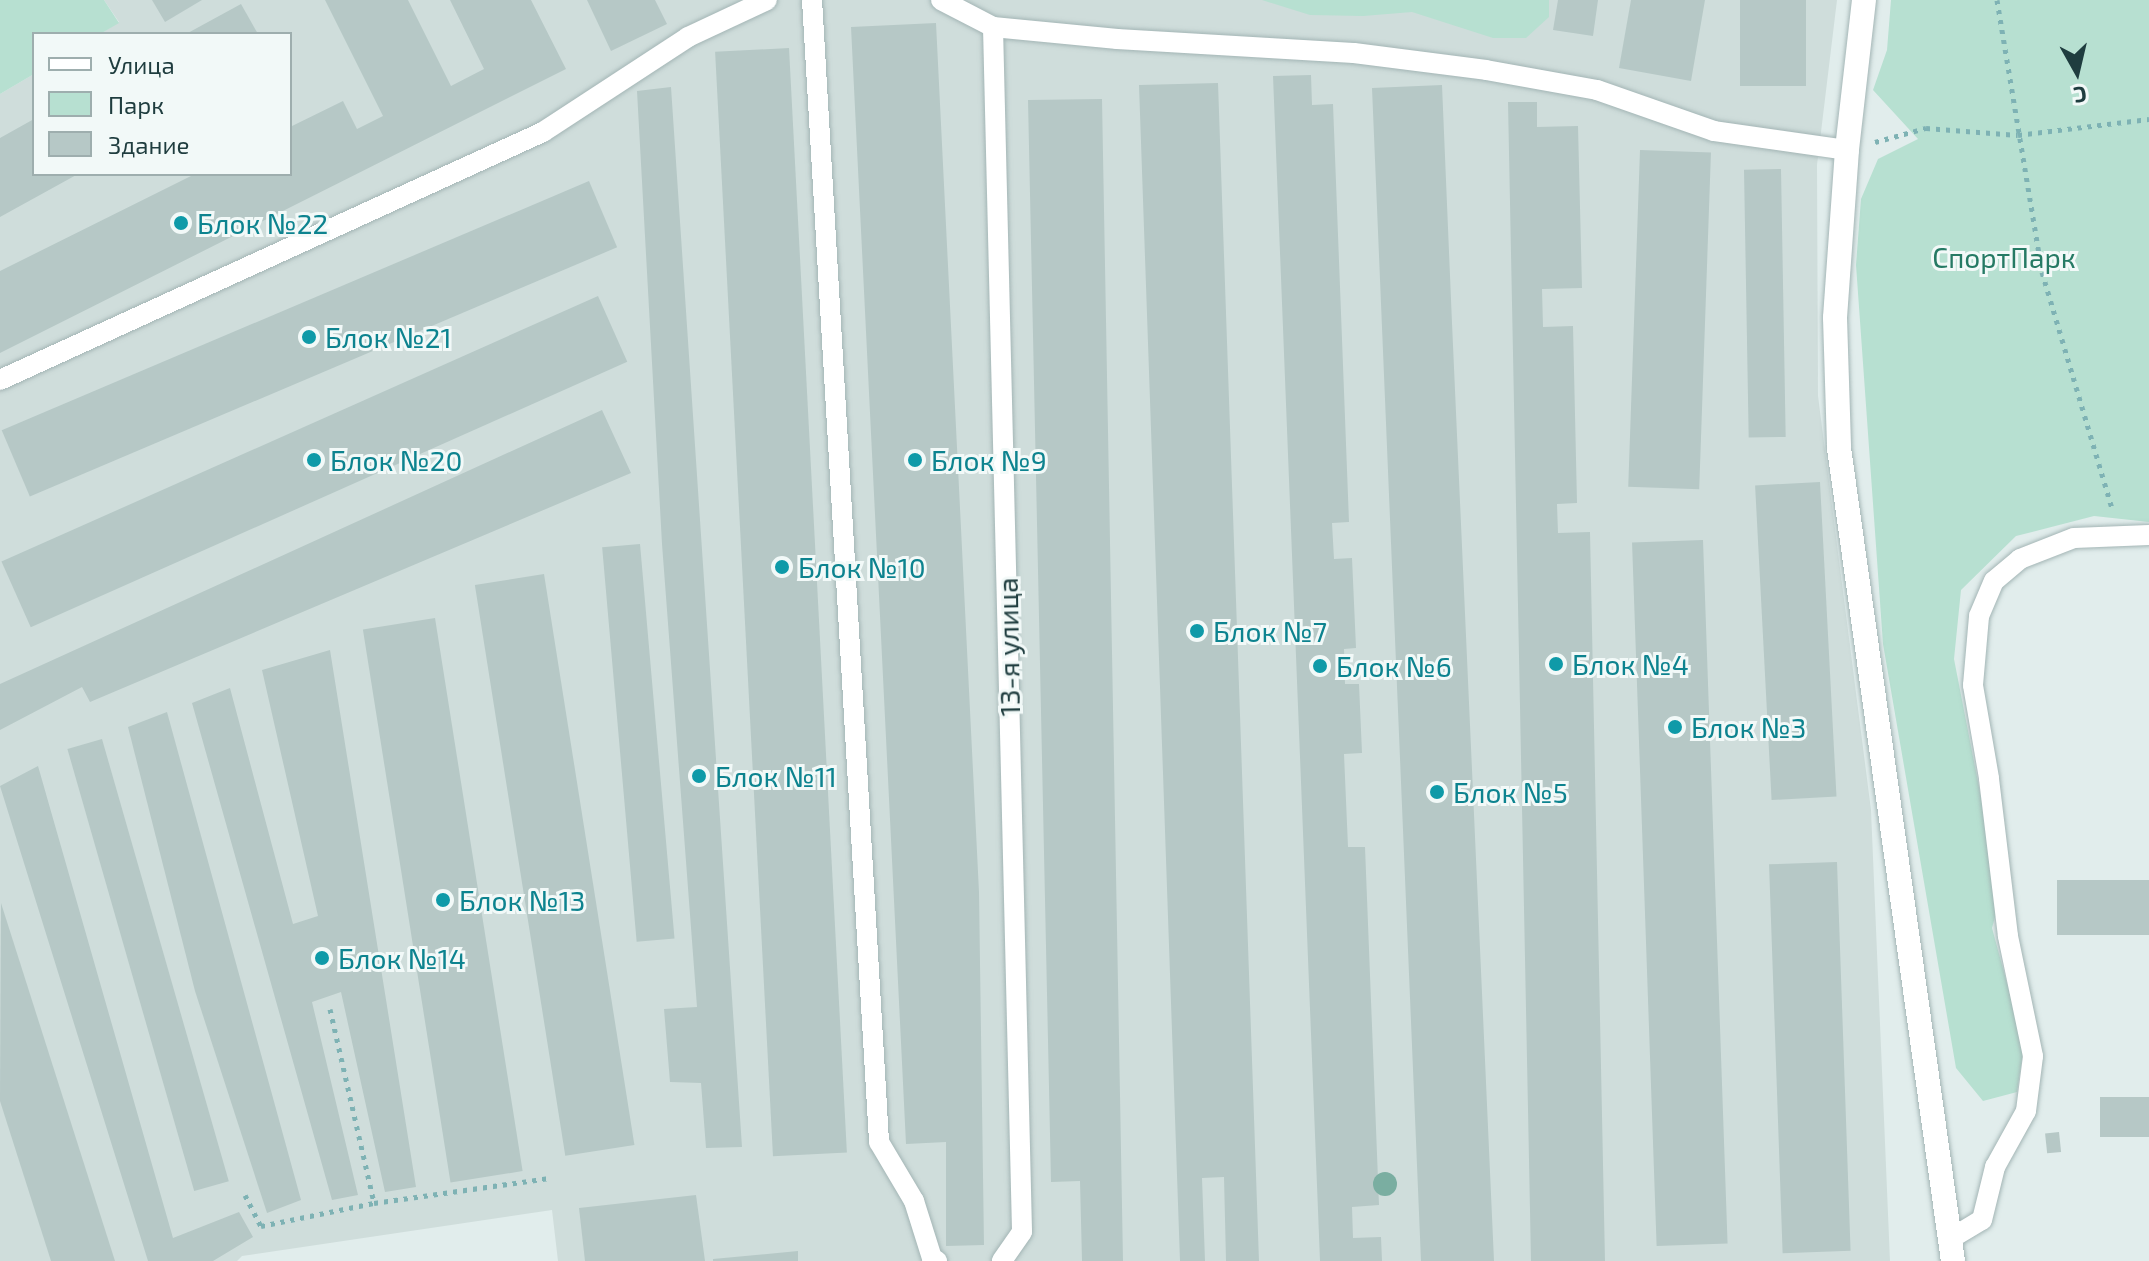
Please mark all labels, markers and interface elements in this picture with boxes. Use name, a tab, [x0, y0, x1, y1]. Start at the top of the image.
legend	[32, 32, 292, 176]
north arrow	[2037, 32, 2117, 112]
text: Улица	[108, 50, 175, 79]
text: С	[2072, 82, 2089, 110]
text: Парк	[108, 90, 164, 119]
text: Здание	[108, 130, 190, 159]
place label: Блок №22	[197, 206, 328, 240]
marker: Блок №22	[172, 214, 190, 232]
park label: СпортПарк	[1932, 240, 2076, 274]
place label: Блок №21	[325, 320, 452, 354]
marker: Блок №21	[300, 328, 318, 346]
place label: Блок №20	[330, 443, 462, 477]
place label: Блок №9	[931, 443, 1047, 477]
marker: Блок №20	[305, 451, 323, 469]
marker: Блок №9	[906, 451, 924, 469]
place label: Блок №10	[798, 550, 926, 584]
marker: Блок №10	[773, 558, 791, 576]
street label: 13-я улица	[990, 577, 1026, 717]
place label: Блок №7	[1213, 614, 1327, 648]
marker: Блок №7	[1188, 622, 1206, 640]
place label: Блок №4	[1572, 647, 1689, 681]
place label: Блок №6	[1336, 649, 1452, 683]
marker: Блок №4	[1547, 655, 1565, 673]
marker: Блок №6	[1311, 657, 1329, 675]
place label: Блок №3	[1691, 710, 1806, 744]
marker: Блок №3	[1666, 718, 1684, 736]
place label: Блок №11	[715, 759, 837, 793]
marker: Блок №11	[690, 767, 708, 785]
place label: Блок №5	[1453, 775, 1568, 809]
marker: Блок №5	[1428, 783, 1446, 801]
place label: Блок №13	[459, 883, 585, 917]
marker: Блок №13	[434, 891, 452, 909]
place label: Блок №14	[338, 941, 466, 975]
marker: Блок №14	[313, 949, 331, 967]

